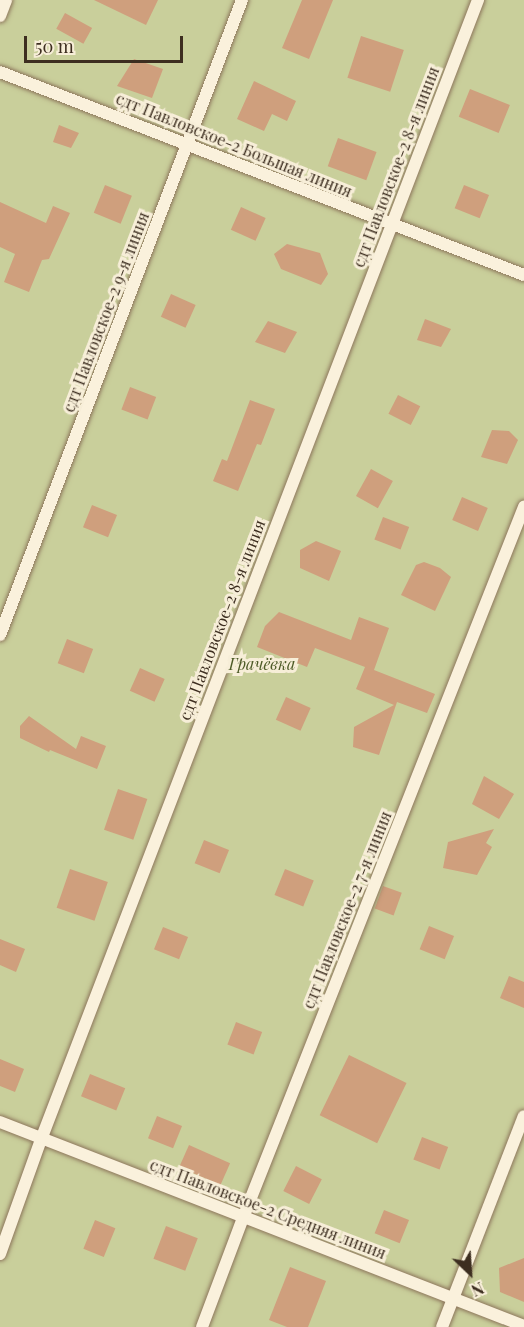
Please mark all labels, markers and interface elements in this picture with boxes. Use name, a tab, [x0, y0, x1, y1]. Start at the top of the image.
scale bar	[27, 24, 186, 62]
text: 50 m	[35, 34, 74, 58]
street label: сдт Павловское-2 8-я линия	[349, 64, 443, 270]
street label: сдт Павловское-2 Большая линия	[113, 89, 355, 201]
street label: сдт Павловское-2 9-я линия	[59, 209, 153, 415]
street label: сдт Павловское-2 8-я линия	[175, 517, 269, 723]
park label: Грачёвка	[229, 654, 295, 674]
street label: сдт Павловское-2 7-я линия	[299, 809, 395, 1011]
street label: сдт Павловское-2 Средняя линия	[147, 1155, 389, 1263]
north arrow	[440, 1243, 500, 1303]
text: N	[468, 1278, 487, 1302]

